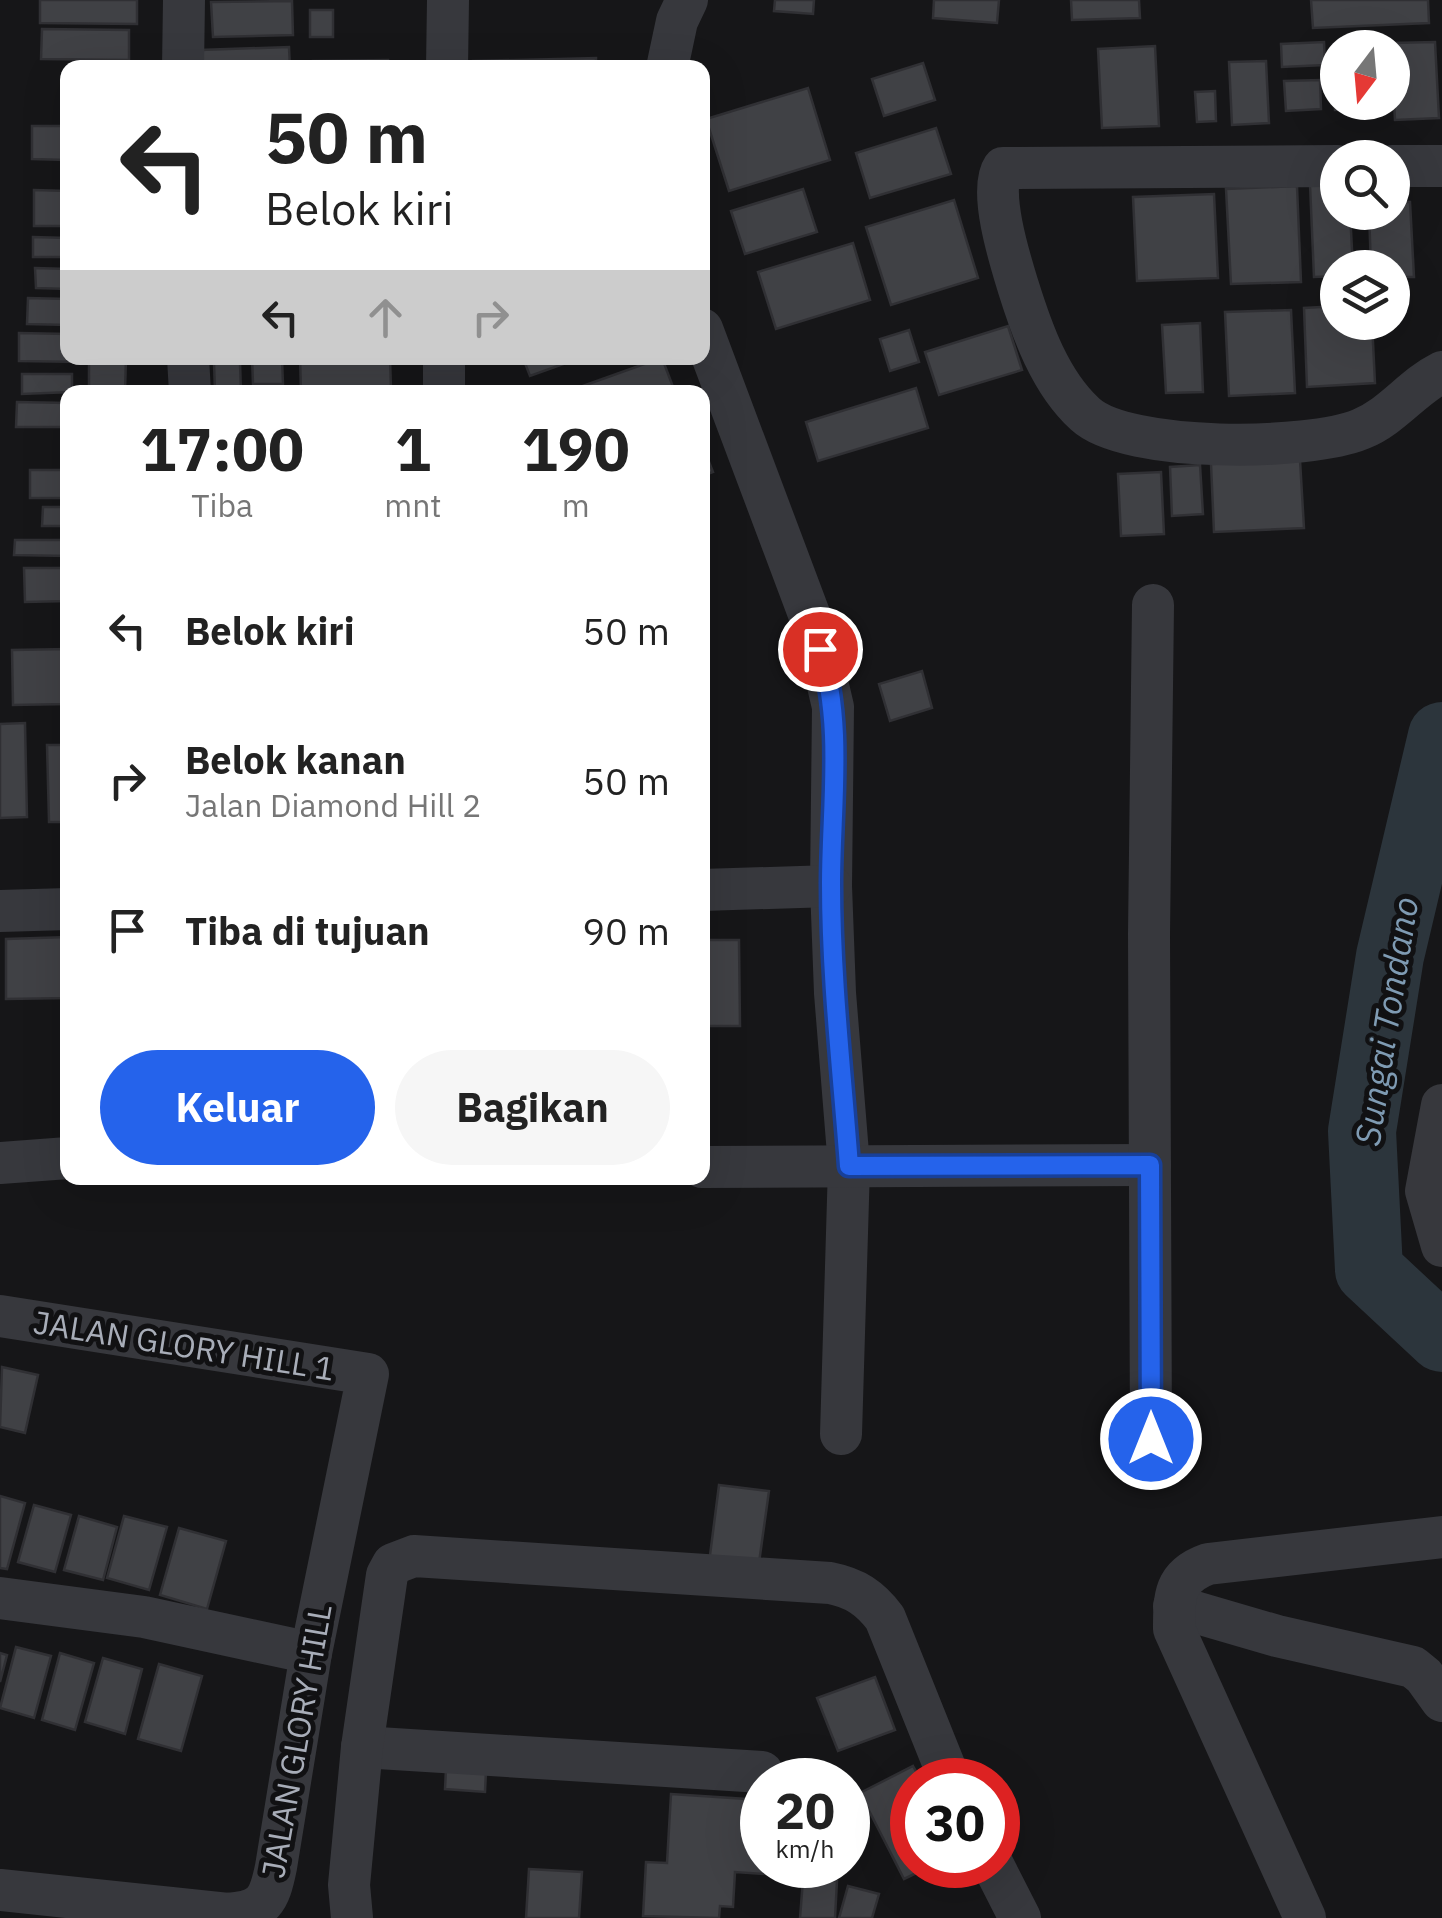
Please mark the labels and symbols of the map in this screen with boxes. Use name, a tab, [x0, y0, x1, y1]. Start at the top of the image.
north arrow	[1320, 30, 1410, 120]
pin	[778, 607, 863, 692]
water label: Sungai Tondano	[1344, 893, 1428, 1149]
street label: JALAN GLORY HILL 1	[31, 1300, 337, 1390]
position arrow	[1099, 1387, 1203, 1491]
street label: JALAN GLORY HILL	[251, 1601, 341, 1881]
speed limit sign: 30	[890, 1758, 1020, 1888]

